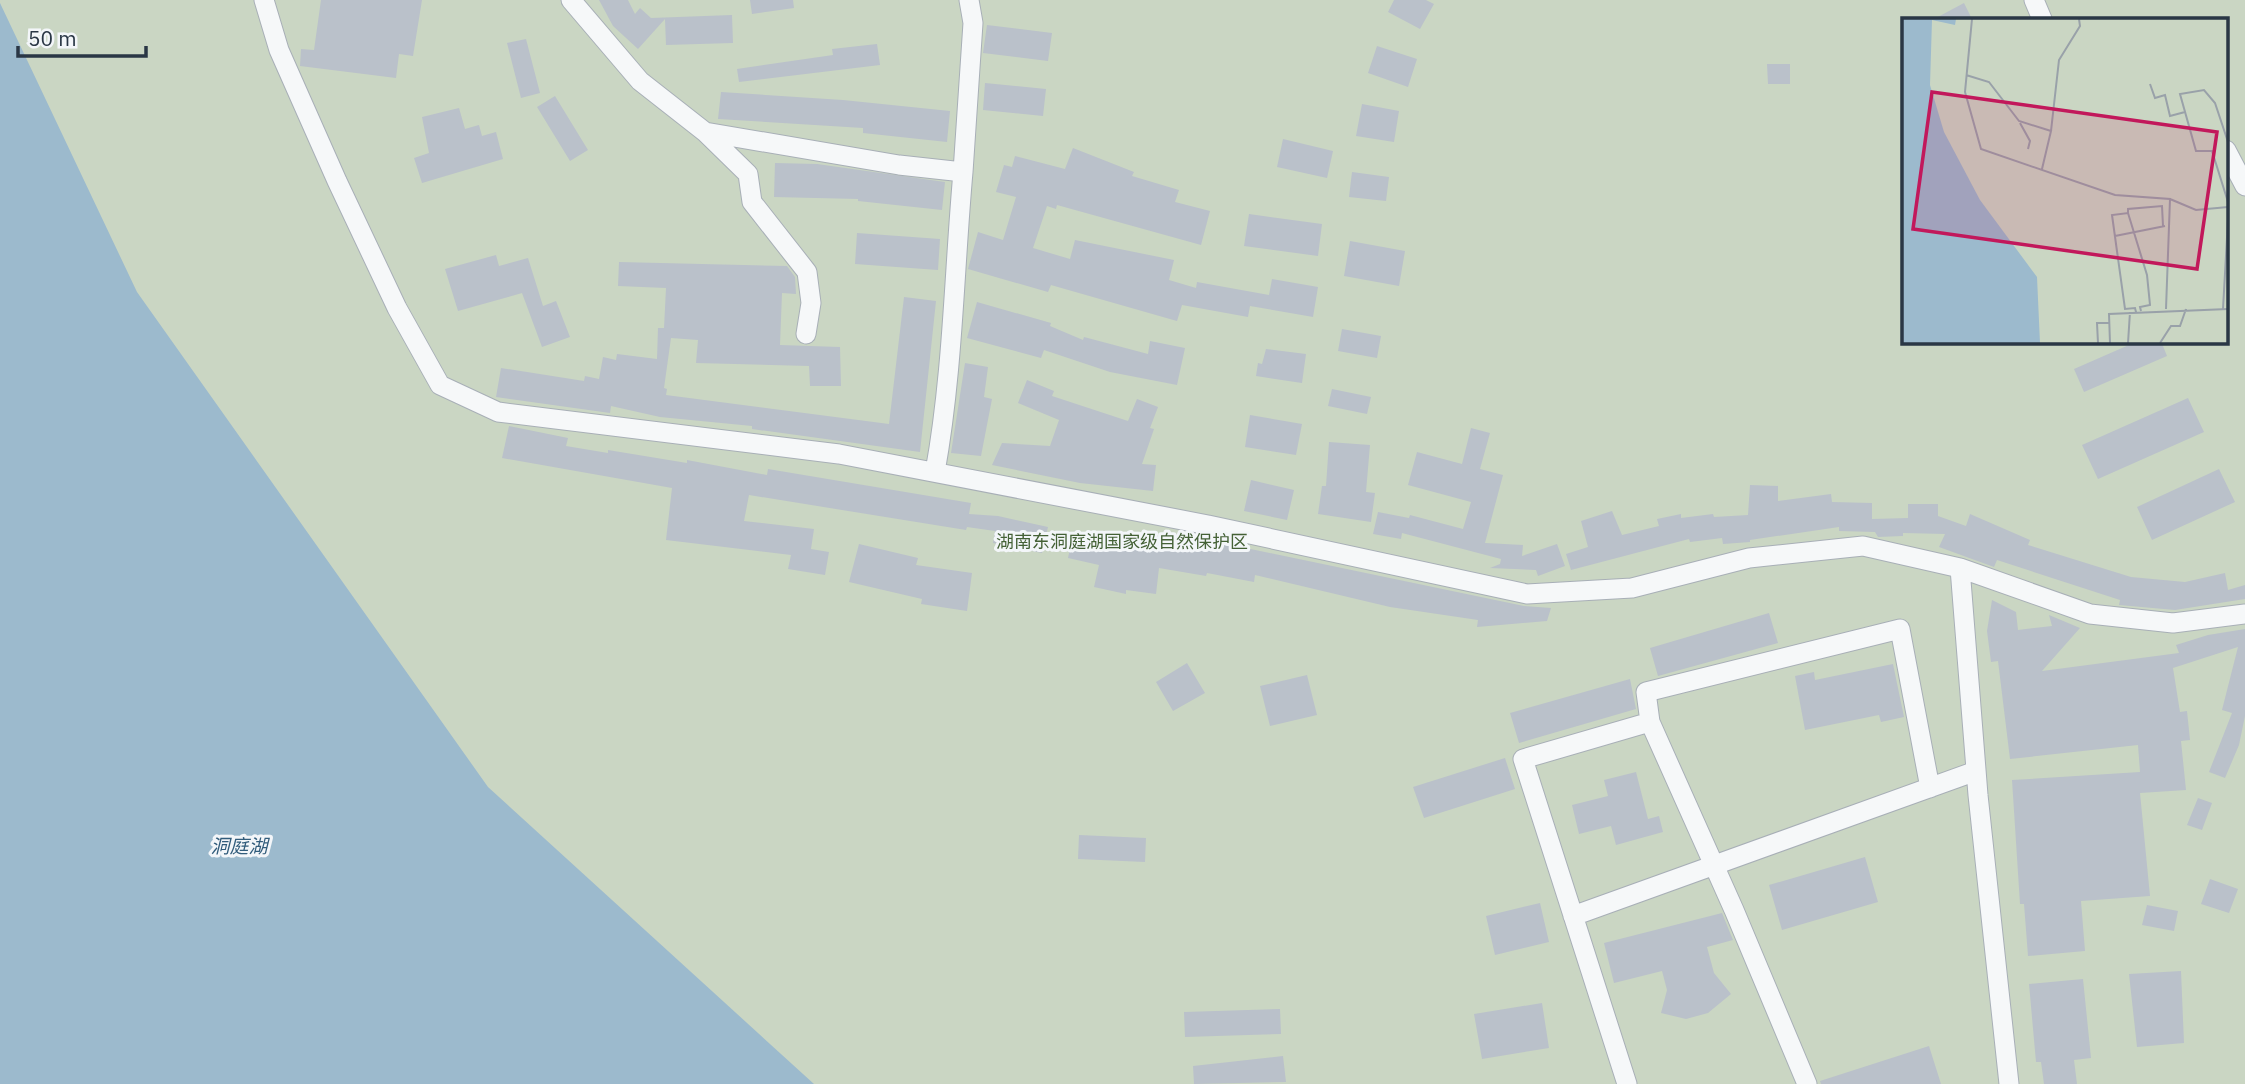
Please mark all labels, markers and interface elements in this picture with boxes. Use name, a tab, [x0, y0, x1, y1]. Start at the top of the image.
scale bar	[18, 14, 145, 58]
inset map	[1902, 18, 2228, 343]
text: 50 m	[28, 24, 77, 52]
park label: 湖南东洞庭湖国家级自然保护区	[996, 530, 1248, 553]
water label: 洞庭湖	[210, 834, 270, 858]

